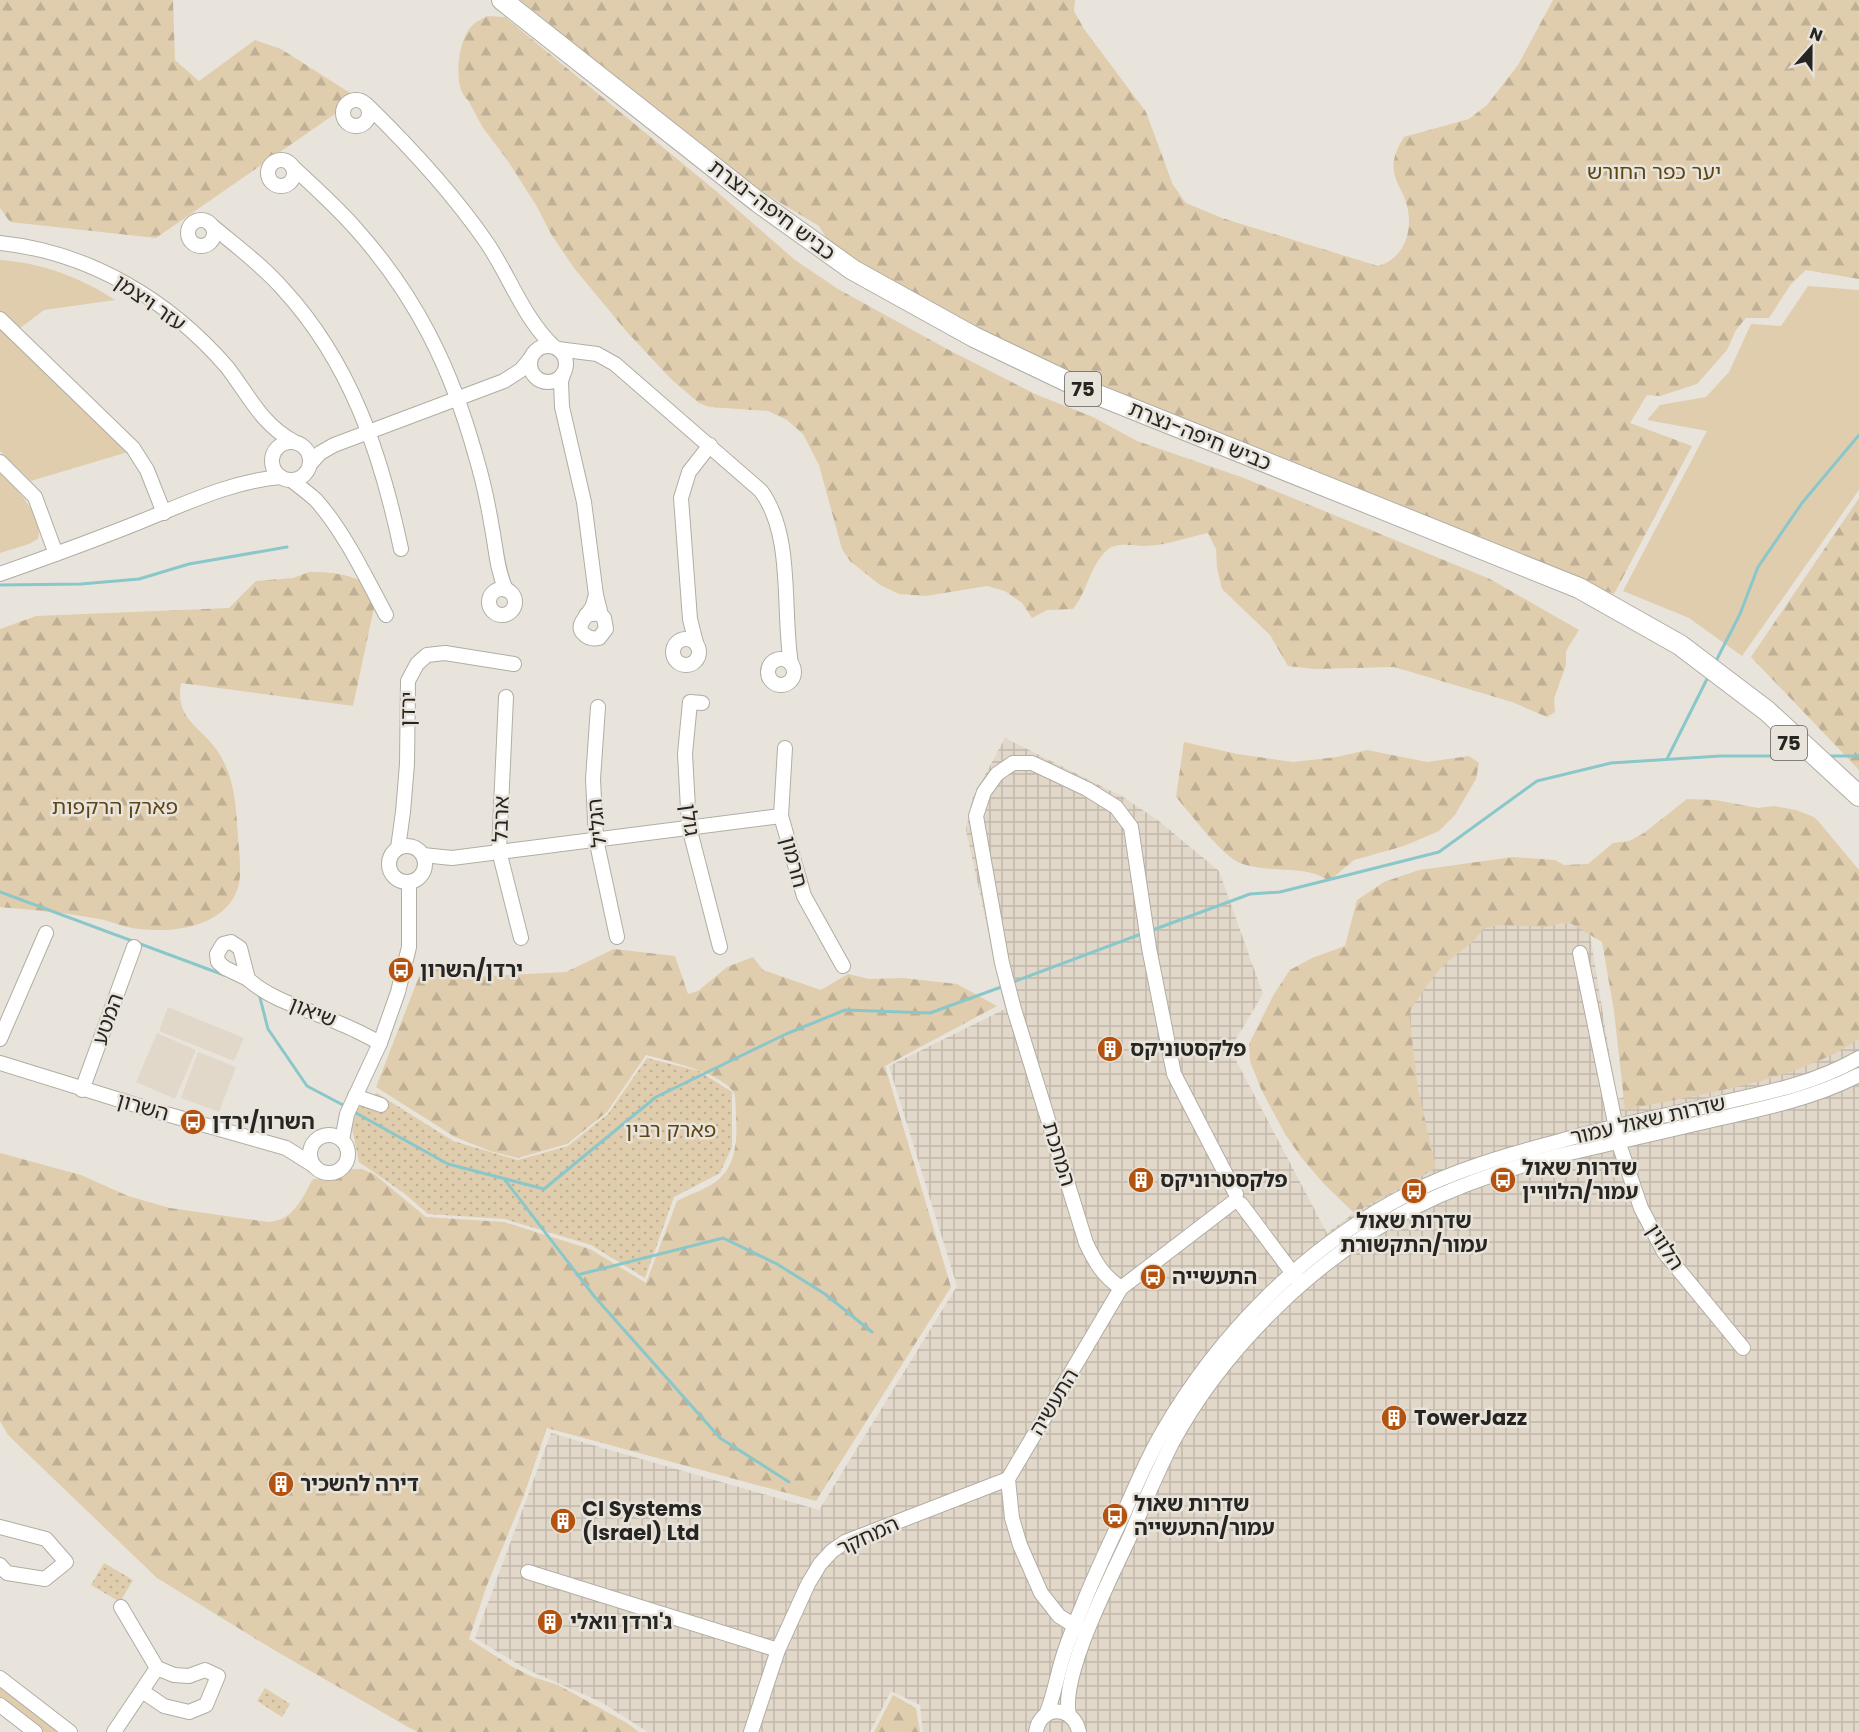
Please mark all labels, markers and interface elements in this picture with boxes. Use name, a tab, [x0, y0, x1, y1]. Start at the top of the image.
north arrow	[1781, 18, 1841, 78]
text: N	[1806, 22, 1826, 47]
street label: כביש חיפה-נצרת	[703, 152, 842, 267]
park label: יער כפר החורש	[1587, 157, 1721, 186]
street label: עזר ויצמן	[109, 268, 192, 338]
road number: 75	[1065, 372, 1101, 406]
street label: כביש חיפה-נצרת	[1125, 394, 1276, 477]
street label: ירדן	[393, 691, 422, 727]
road number: 75	[1771, 726, 1807, 760]
park label: פארק הרקפות	[52, 792, 178, 821]
street label: ארבל	[485, 795, 516, 843]
street label: הגליל	[580, 797, 613, 849]
street label: גולן	[674, 802, 707, 838]
street label: חרמון	[774, 833, 815, 891]
bus stop icon: ירדן/השרון	[386, 955, 416, 985]
place label: ירדן/השרון	[420, 955, 523, 984]
street label: המטע	[85, 989, 130, 1049]
street label: שיאון	[285, 989, 341, 1034]
building icon: פלקסטוניקס	[1095, 1034, 1125, 1064]
place label: פלקסטוניקס	[1130, 1034, 1246, 1063]
street label: השרון	[114, 1085, 172, 1128]
street label: שדרות שאול עמור	[1568, 1088, 1728, 1151]
bus stop icon: השרון/ירדן	[178, 1107, 208, 1137]
place label: השרון/ירדן	[212, 1107, 315, 1136]
park label: פארק רבין	[626, 1115, 716, 1144]
street label: המתכת	[1036, 1118, 1083, 1190]
place label: שדרות שאול עמור/הלוויין	[1522, 1153, 1639, 1206]
building icon: פלקסטרוניקס	[1126, 1165, 1156, 1195]
place label: פלקסטרוניקס	[1160, 1165, 1288, 1194]
bus stop icon: שדרות שאול עמור/הלוויין	[1488, 1165, 1518, 1195]
bus stop icon: שדרות שאול עמור/התקשורת	[1399, 1176, 1429, 1206]
place label: שדרות שאול עמור/התקשורת	[1340, 1206, 1488, 1259]
street label: הלווין	[1640, 1218, 1691, 1276]
bus stop icon: התעשייה	[1138, 1262, 1168, 1292]
place label: התעשייה	[1172, 1262, 1257, 1291]
street label: התעשיה	[1022, 1363, 1085, 1441]
building icon: TowerJazz	[1379, 1403, 1409, 1433]
place label: TowerJazz	[1414, 1403, 1527, 1432]
building icon: דירה להשכיר	[266, 1469, 296, 1499]
place label: דירה להשכיר	[300, 1469, 419, 1498]
place label: שדרות שאול עמור/התעשייה	[1134, 1489, 1275, 1542]
place label: CI Systems (Israel) Ltd	[582, 1494, 702, 1547]
bus stop icon: שדרות שאול עמור/התעשייה	[1100, 1501, 1130, 1531]
building icon: CI Systems (Israel) Ltd	[548, 1506, 578, 1536]
street label: המחקר	[832, 1509, 903, 1562]
building icon: ג'ורדן וואלי	[535, 1607, 565, 1637]
place label: ג'ורדן וואלי	[570, 1607, 673, 1636]

